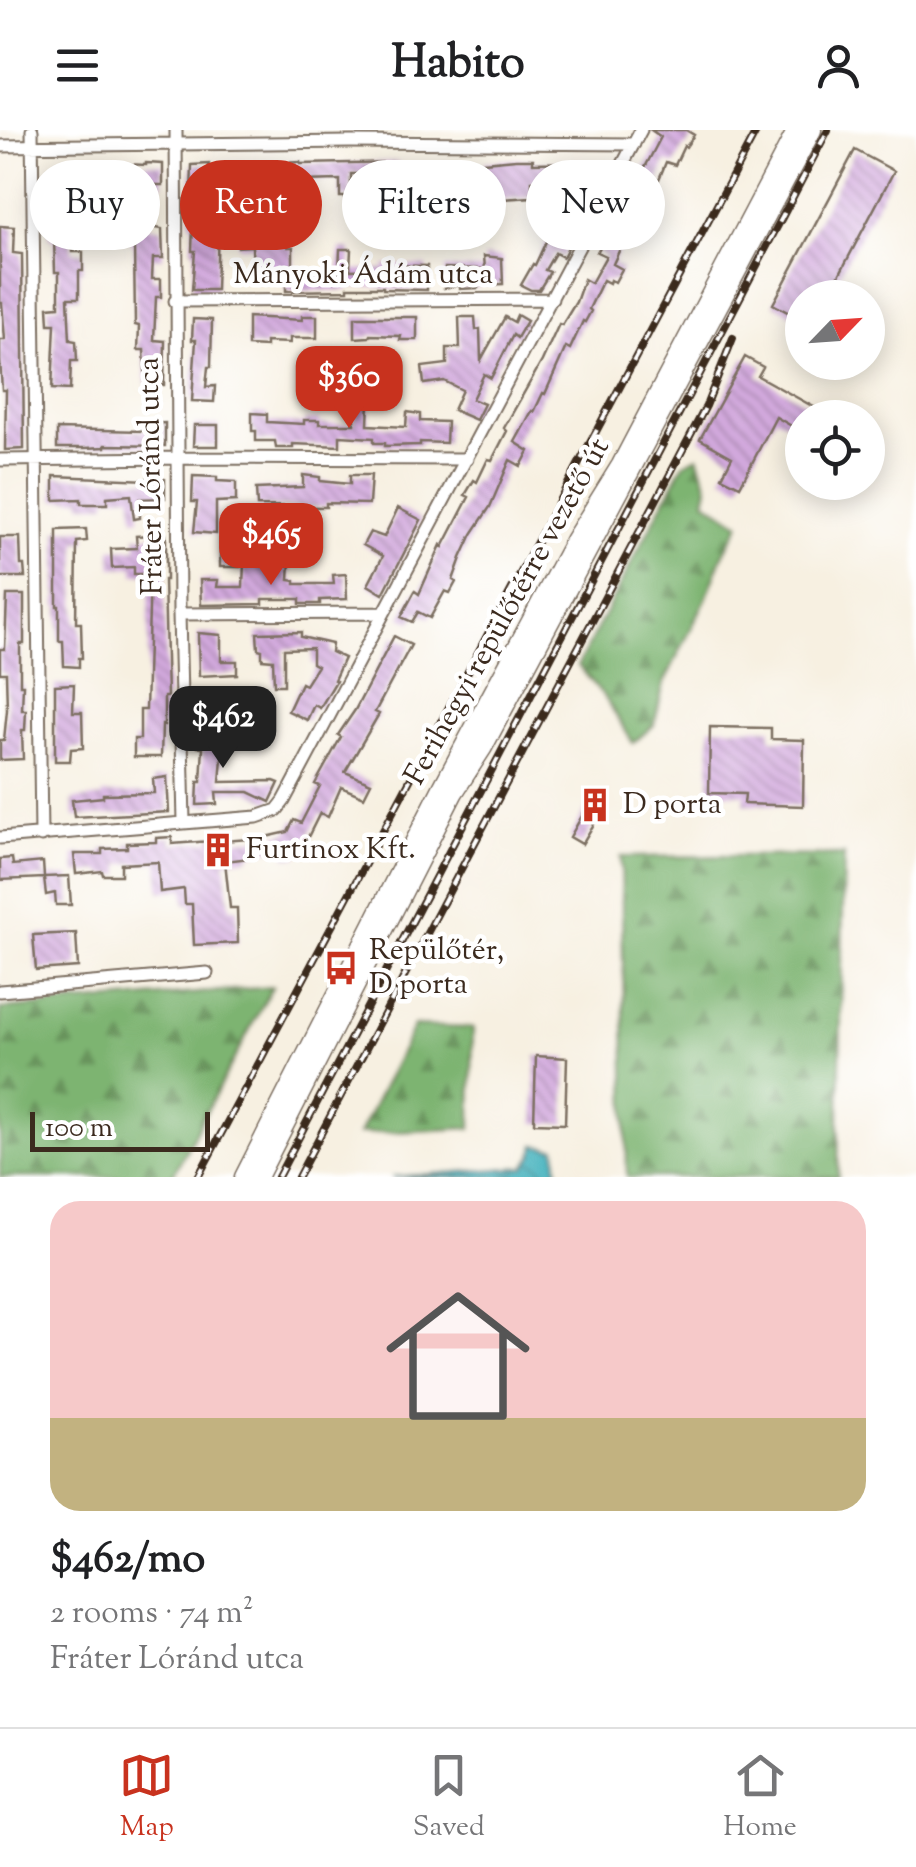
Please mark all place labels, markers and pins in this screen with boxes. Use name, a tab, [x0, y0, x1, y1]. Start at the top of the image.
pin: $360	[290, 346, 408, 431]
pin: $465	[212, 503, 330, 588]
pin: $462	[164, 686, 282, 771]
place label: D porta	[623, 784, 722, 827]
building icon: D porta	[576, 786, 614, 824]
place label: Furtinox Kft.	[246, 829, 416, 872]
building icon: Furtinox Kft.	[199, 831, 237, 869]
place label: Repülőtér, D porta	[369, 930, 504, 1007]
bus stop icon: Repülőtér, D porta	[322, 949, 360, 987]

